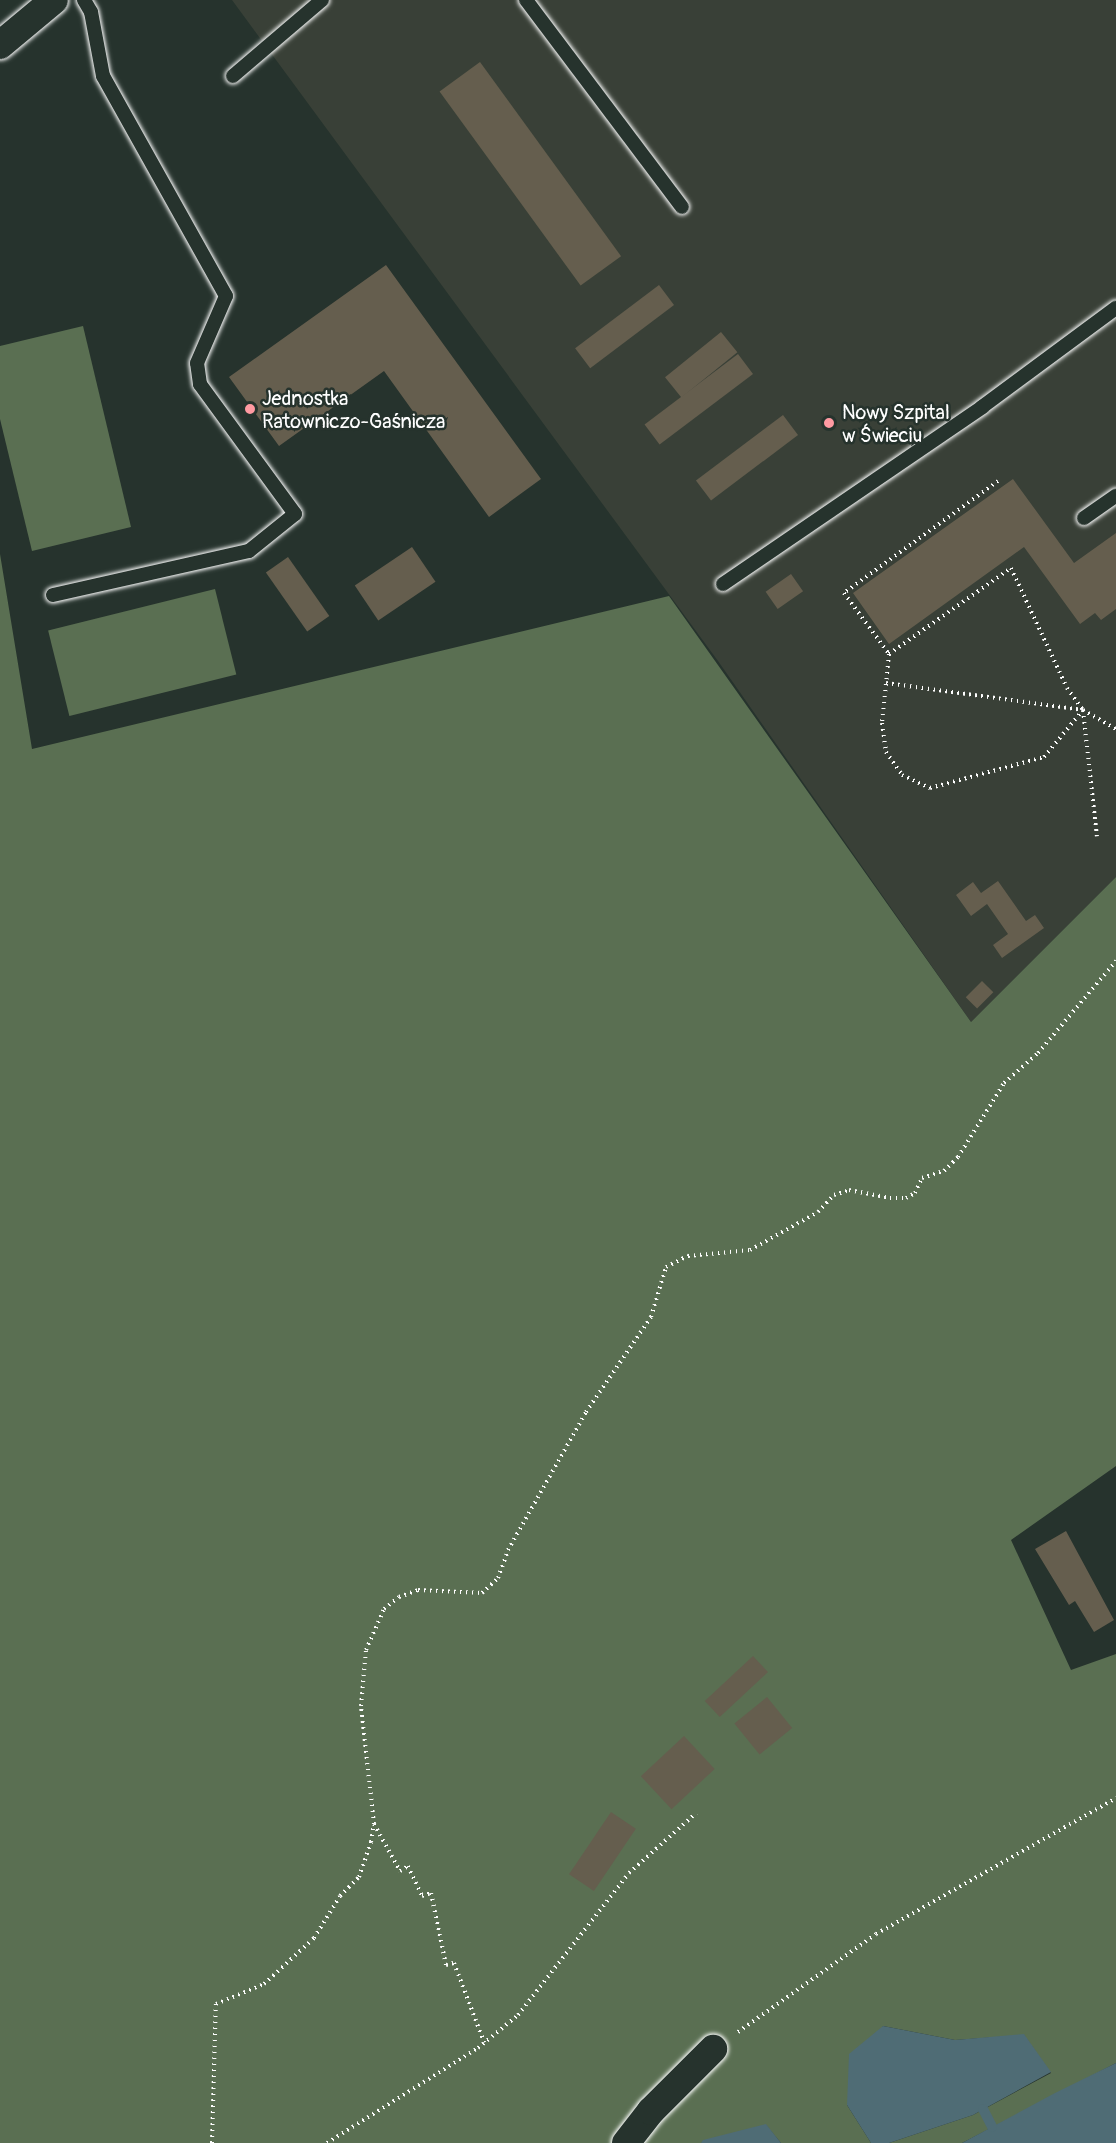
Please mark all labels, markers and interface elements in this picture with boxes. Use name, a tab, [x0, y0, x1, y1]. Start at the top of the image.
place label: Jednostka Ratowniczo-Gaśnicza	[262, 386, 445, 433]
place label: Nowy Szpital w Świeciu	[842, 400, 950, 447]
marker: Jednostka Ratowniczo-Gaśnicza	[243, 402, 257, 416]
marker: Nowy Szpital w Świeciu	[820, 414, 838, 432]

